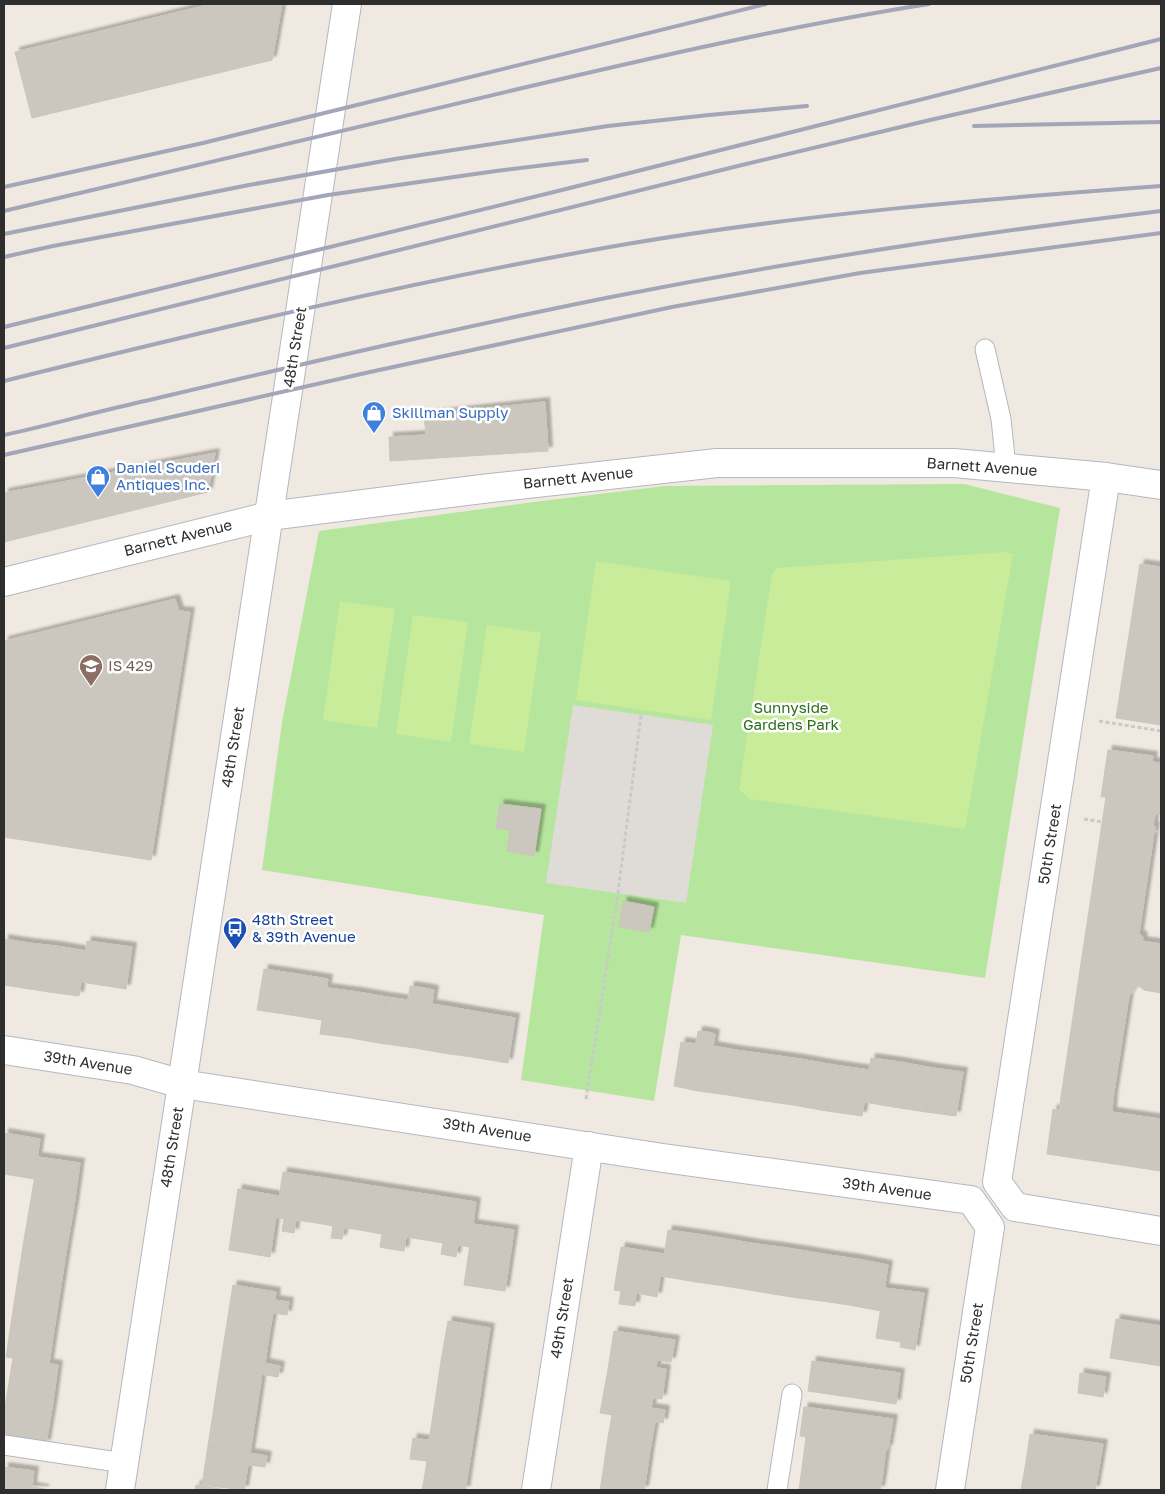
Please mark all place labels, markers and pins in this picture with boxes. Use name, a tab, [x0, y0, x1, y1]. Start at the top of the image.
shop icon: Skillman Supply	[361, 400, 387, 434]
place label: Skillman Supply	[392, 403, 509, 421]
place label: Daniel Scuderi Antiques Inc.	[116, 458, 220, 493]
shop icon: Daniel Scuderi Antiques Inc.	[85, 464, 111, 498]
school or university icon: IS 429	[78, 653, 104, 687]
place label: IS 429	[108, 656, 153, 674]
place label: 48th Street & 39th Avenue	[252, 910, 356, 945]
bus stop icon: 48th Street & 39th Avenue	[222, 916, 248, 950]

